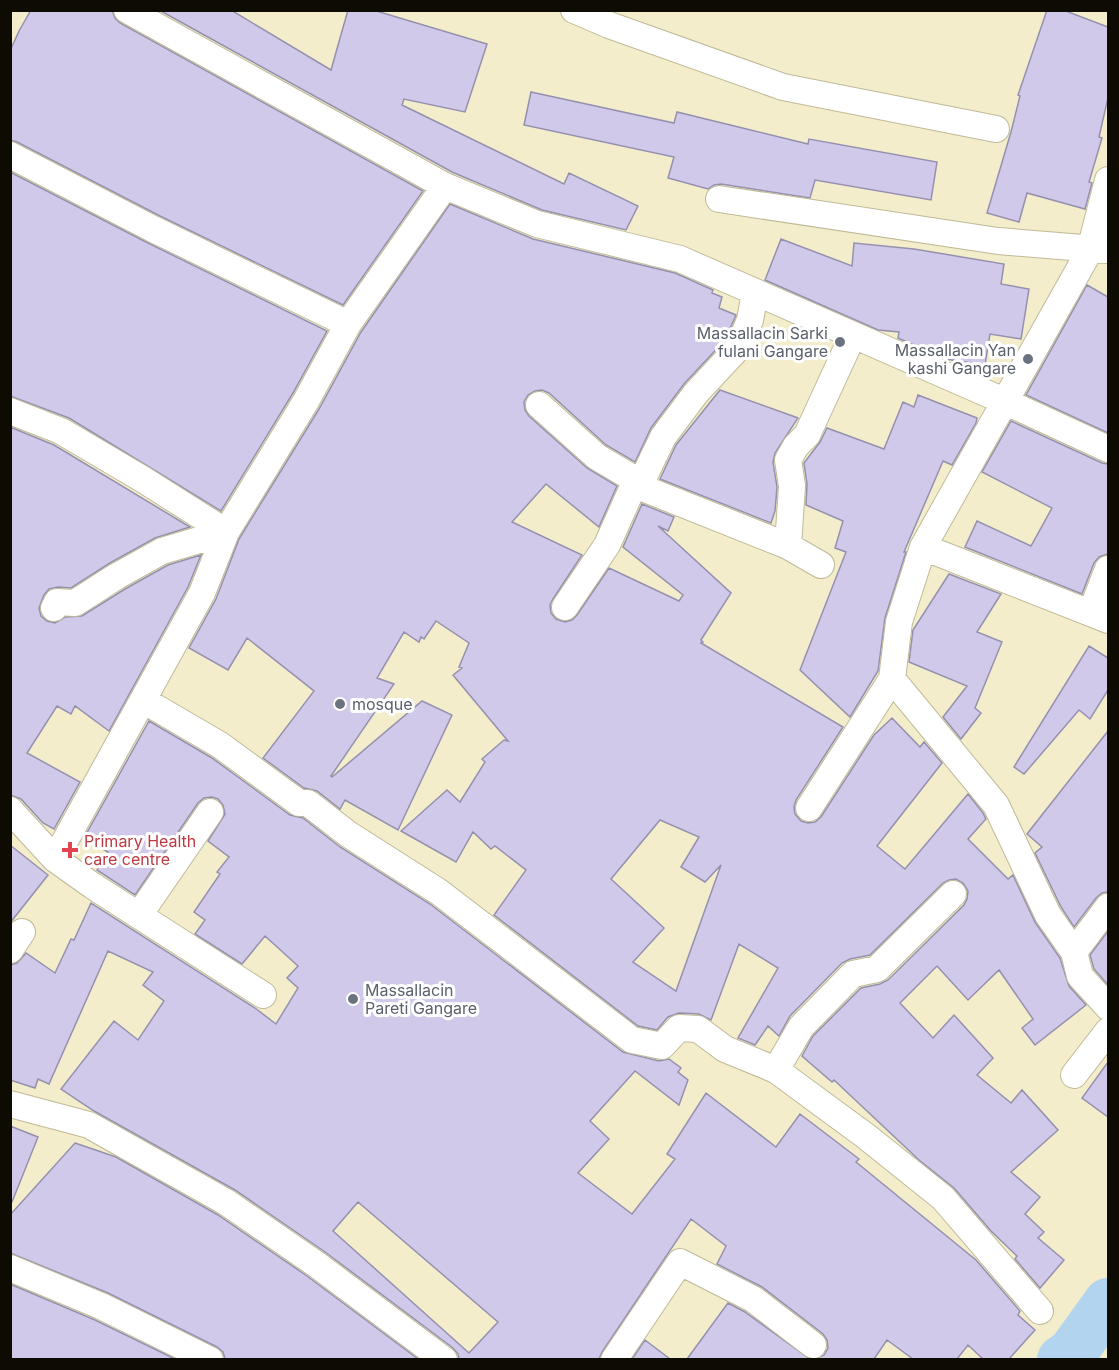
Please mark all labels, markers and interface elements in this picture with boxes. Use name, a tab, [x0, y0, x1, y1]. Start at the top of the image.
place label: Massallacin Sarki fulani Gangare	[697, 323, 828, 361]
marker: Massallacin Sarki fulani Gangare	[833, 335, 847, 349]
place label: Massallacin Yan kashi Gangare	[895, 340, 1016, 378]
marker: Massallacin Yan kashi Gangare	[1021, 352, 1035, 366]
place label: mosque	[352, 694, 413, 714]
marker: mosque	[333, 697, 347, 711]
place label: Primary Health care centre	[84, 831, 196, 869]
marker: Primary Health care centre	[61, 841, 79, 859]
place label: Massallacin Pareti Gangare	[365, 980, 477, 1018]
marker: Massallacin Pareti Gangare	[346, 992, 360, 1006]

